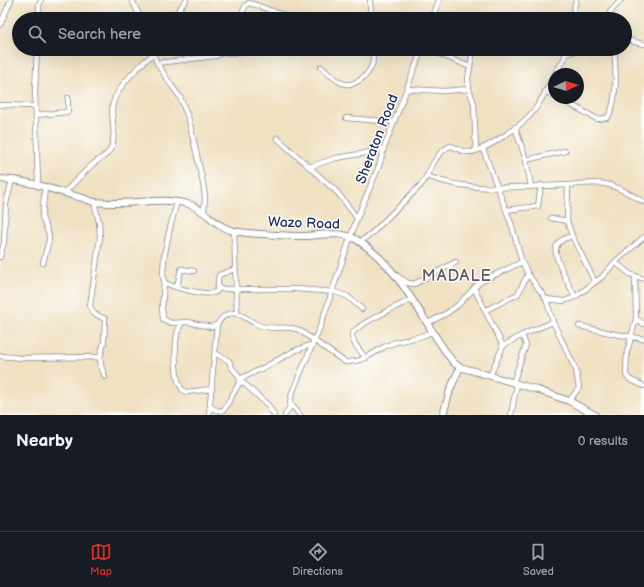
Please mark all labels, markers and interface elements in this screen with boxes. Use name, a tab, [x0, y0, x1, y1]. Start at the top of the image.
search box	[12, 12, 632, 56]
icon: search	[26, 23, 48, 45]
text: Search here	[58, 25, 141, 44]
north arrow	[548, 68, 584, 104]
street label: Sheraton Road	[352, 92, 402, 186]
street label: Wazo Road	[268, 213, 340, 233]
district label: MADALE	[422, 267, 492, 286]
text: Nearby	[16, 431, 73, 451]
text: 0 results	[578, 433, 628, 449]
tab: Map	[90, 541, 112, 578]
tab: Directions	[292, 541, 343, 578]
tab: Saved	[523, 541, 554, 578]

